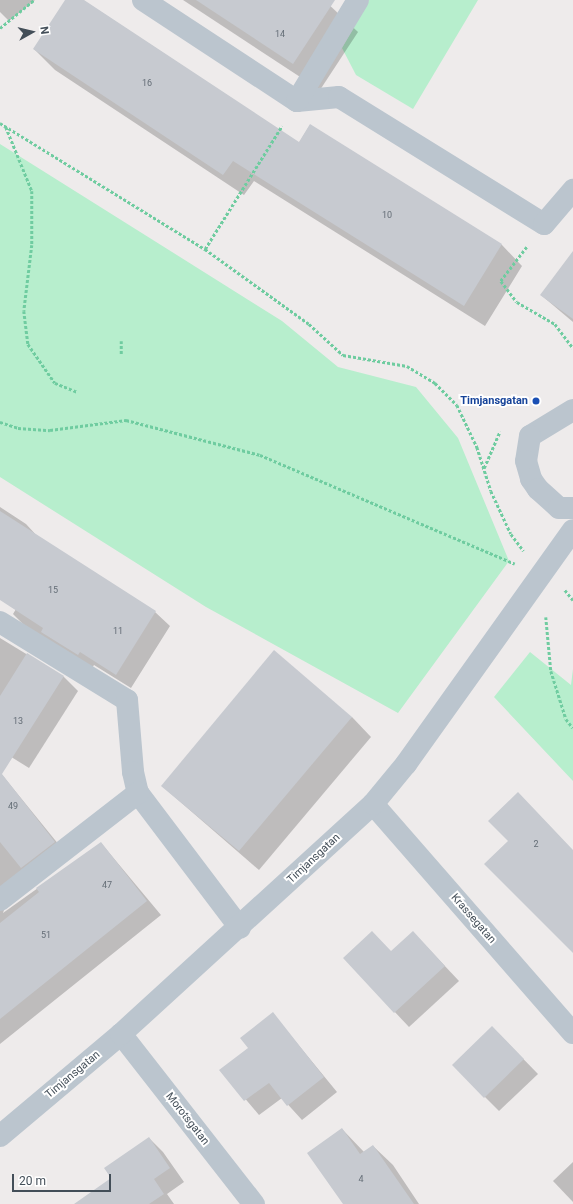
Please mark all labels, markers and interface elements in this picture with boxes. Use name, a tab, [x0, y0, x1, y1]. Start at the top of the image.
north arrow	[12, 12, 52, 52]
text: N	[37, 26, 51, 35]
house number: 14	[275, 29, 285, 39]
house number: 16	[142, 78, 152, 88]
house number: 10	[382, 210, 392, 220]
place label: Timjansgatan	[460, 394, 528, 408]
marker: Timjansgatan	[531, 396, 541, 406]
house number: 15	[48, 585, 58, 595]
house number: 11	[113, 626, 123, 636]
house number: 13	[13, 716, 23, 726]
house number: 49	[8, 801, 18, 811]
street label: Timjansgatan	[285, 831, 343, 887]
house number: 2	[533, 839, 539, 849]
house number: 47	[102, 880, 112, 890]
street label: Krassegatan	[448, 891, 498, 947]
house number: 51	[41, 930, 51, 940]
street label: Timjansgatan	[43, 1048, 103, 1102]
street label: Morotsgatan	[162, 1090, 212, 1148]
scale bar	[14, 1166, 113, 1192]
text: 20 m	[19, 1174, 46, 1188]
house number: 4	[358, 1174, 364, 1184]

